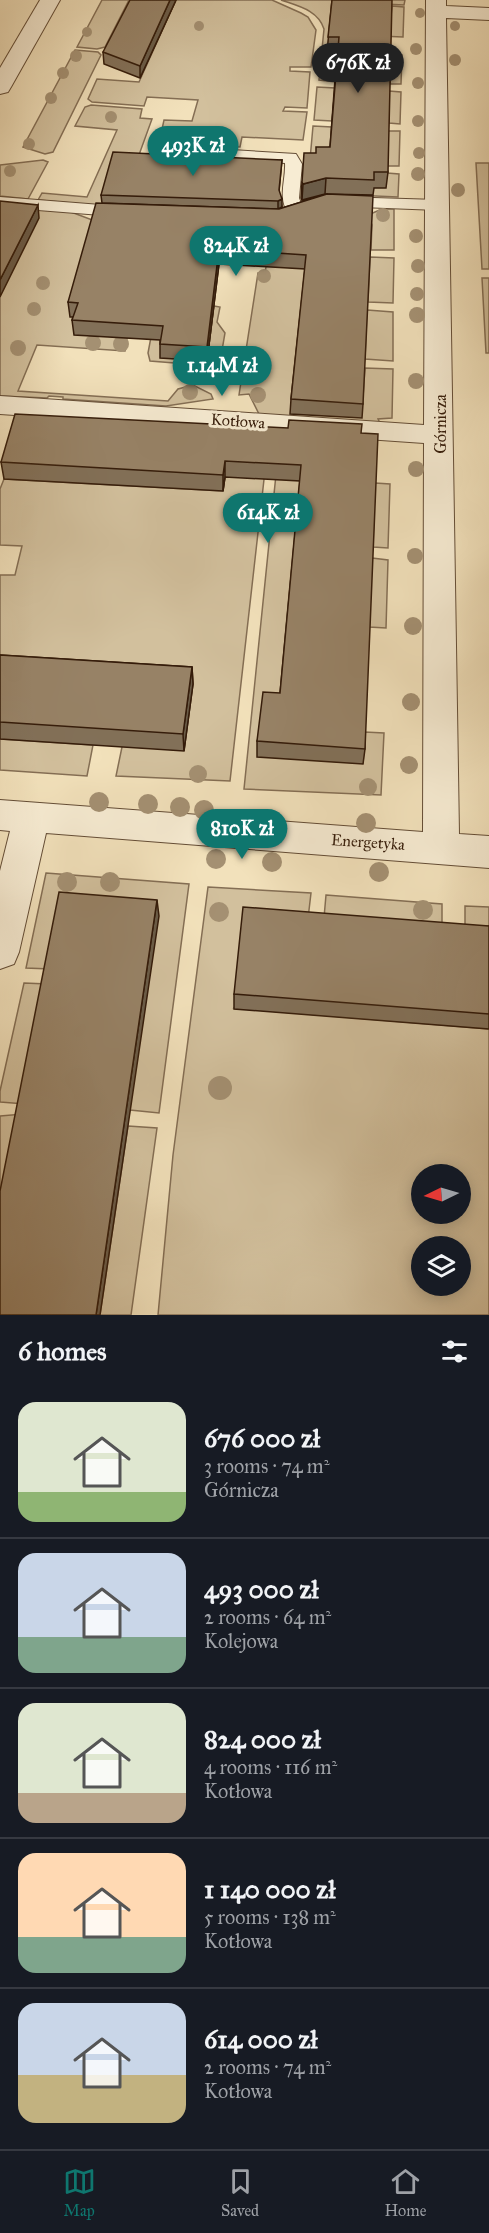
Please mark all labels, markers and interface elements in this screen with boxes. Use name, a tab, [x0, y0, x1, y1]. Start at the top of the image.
pin: 676K zł	[303, 43, 413, 94]
text: 676K zł	[326, 50, 390, 74]
pin: 493K zł	[138, 126, 248, 177]
text: 493K zł	[161, 133, 225, 157]
pin: 824K zł	[181, 226, 291, 277]
text: 824K zł	[204, 233, 268, 257]
pin: 1.14M zł	[160, 346, 284, 397]
text: 1.14M zł	[187, 353, 257, 377]
street label: Górnicza	[431, 394, 450, 454]
street label: Kotłowa	[210, 410, 266, 432]
pin: 614K zł	[213, 493, 323, 544]
text: 614K zł	[237, 500, 299, 524]
pin: 810K zł	[187, 809, 297, 860]
text: 810K zł	[210, 816, 274, 840]
street label: Energetyka	[330, 830, 406, 855]
north arrow	[411, 1164, 471, 1224]
map controls	[411, 1164, 471, 1296]
button: layers	[411, 1236, 471, 1296]
text: 6 homes	[18, 1335, 107, 1367]
icon: filters	[438, 1335, 471, 1368]
text: 676 000 zł	[204, 1422, 320, 1454]
icon: home	[66, 1426, 138, 1498]
text: 3 rooms · 74 m²	[204, 1454, 329, 1478]
text: Górnicza	[204, 1478, 279, 1502]
text: 493 000 zł	[204, 1573, 319, 1605]
icon: home	[66, 1577, 138, 1649]
text: 2 rooms · 64 m²	[204, 1605, 331, 1629]
text: Kolejowa	[204, 1629, 278, 1653]
text: 824 000 zł	[204, 1723, 321, 1755]
icon: home	[66, 1727, 138, 1799]
text: 4 rooms · 116 m²	[204, 1755, 337, 1779]
text: Kotłowa	[204, 1779, 272, 1803]
text: 1 140 000 zł	[204, 1873, 335, 1905]
icon: home	[66, 1877, 138, 1949]
text: 5 rooms · 138 m²	[204, 1905, 336, 1929]
text: Kotłowa	[204, 1929, 272, 1953]
text: 614 000 zł	[204, 2023, 318, 2055]
icon: home	[66, 2027, 138, 2099]
text: 2 rooms · 74 m²	[204, 2055, 331, 2079]
text: Kotłowa	[204, 2079, 272, 2103]
tab: Map	[63, 2165, 96, 2220]
tab: Saved	[221, 2165, 259, 2220]
tab: Home	[384, 2165, 426, 2220]

